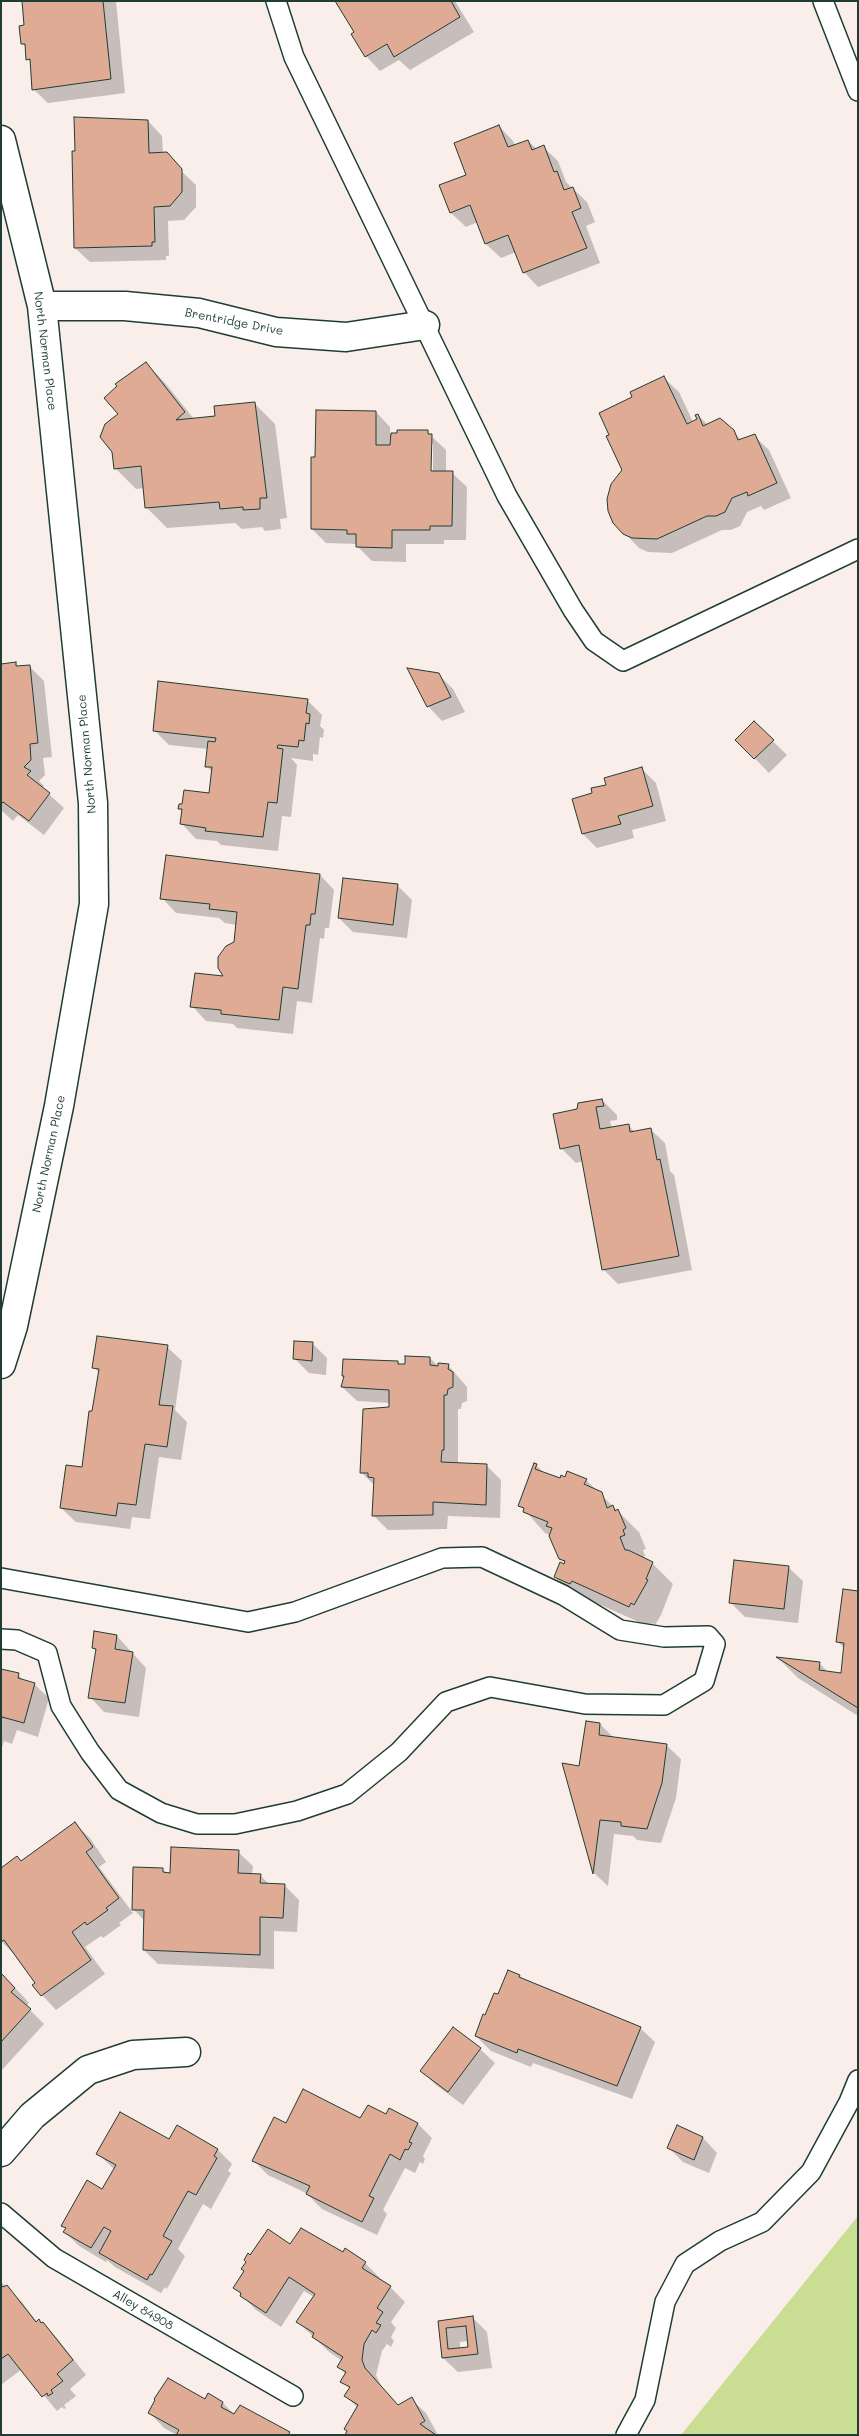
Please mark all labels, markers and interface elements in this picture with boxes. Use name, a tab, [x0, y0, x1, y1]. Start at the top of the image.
street label: North Norman Place	[31, 291, 59, 411]
street label: Brentridge Drive	[184, 305, 284, 339]
street label: North Norman Place	[75, 694, 99, 814]
street label: North Norman Place	[30, 1094, 68, 1214]
street label: Alley 84908	[110, 2287, 176, 2333]

